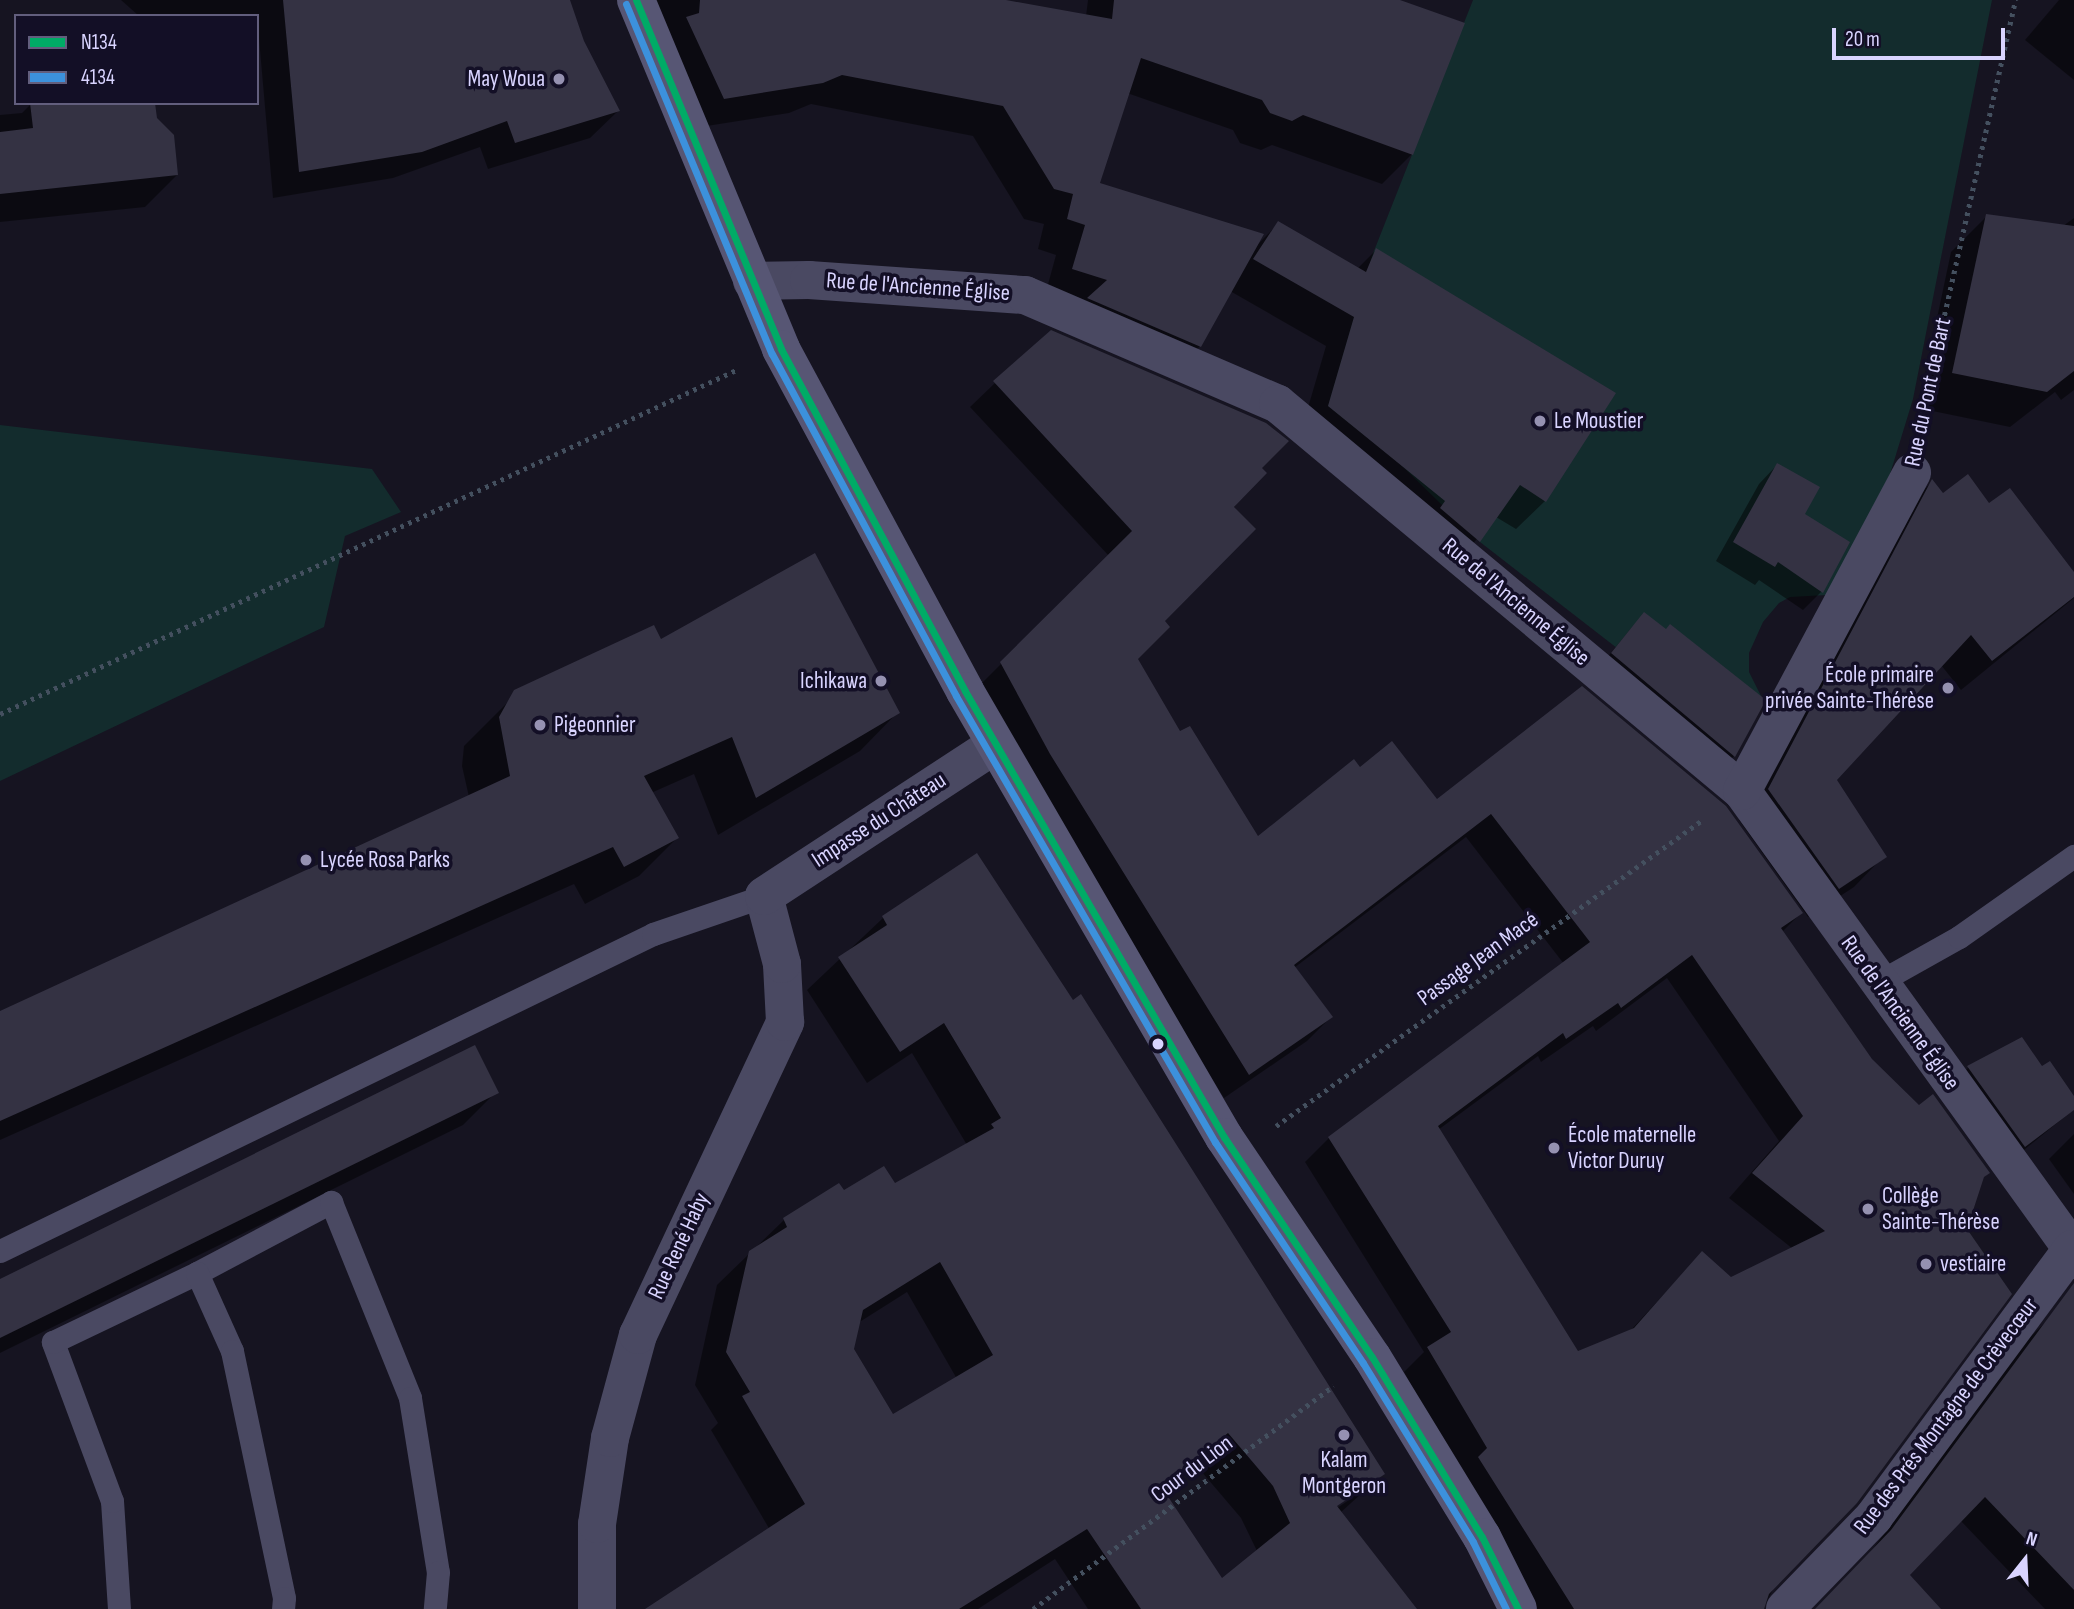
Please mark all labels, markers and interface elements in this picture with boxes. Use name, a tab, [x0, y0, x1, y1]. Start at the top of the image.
legend	[14, 14, 259, 105]
scale bar	[1836, 14, 2009, 58]
text: 20 m	[1845, 27, 1880, 52]
text: N134	[81, 30, 117, 55]
text: 4134	[81, 65, 115, 90]
place label: May Woua	[468, 65, 545, 93]
marker: May Woua	[551, 71, 567, 87]
street label: Rue de l'Ancienne Église	[825, 267, 1011, 307]
street label: Rue du Pont de Bart	[1899, 315, 1957, 469]
place label: Le Moustier	[1554, 407, 1643, 435]
marker: Le Moustier	[1532, 413, 1548, 429]
street label: Rue de l'Ancienne Église	[1437, 532, 1595, 672]
place label: École primaire privée Sainte-Thérèse	[1765, 661, 1934, 715]
place label: Ichikawa	[800, 667, 867, 695]
marker: Ichikawa	[873, 673, 889, 689]
marker: École primaire privée Sainte-Thérèse	[1940, 680, 1956, 696]
place label: Pigeonnier	[554, 711, 636, 739]
marker: Pigeonnier	[532, 717, 548, 733]
street label: Impasse du Château	[807, 766, 951, 874]
place label: Lycée Rosa Parks	[320, 846, 450, 874]
marker: Lycée Rosa Parks	[298, 852, 314, 868]
street label: Passage Jean Macé	[1412, 906, 1544, 1012]
street label: Rue de l'Ancienne Église	[1835, 930, 1965, 1096]
unlabelled marker	[1151, 1037, 1165, 1051]
place label: École maternelle Victor Duruy	[1568, 1121, 1696, 1175]
marker: École maternelle Victor Duruy	[1546, 1140, 1562, 1156]
place label: Collège Sainte-Thérèse	[1882, 1182, 2000, 1236]
street label: Rue René Haby	[642, 1188, 716, 1304]
marker: Collège Sainte-Thérèse	[1860, 1201, 1876, 1217]
place label: vestiaire	[1940, 1250, 2006, 1278]
marker: vestiaire	[1918, 1256, 1934, 1272]
street label: Rue des Prés Montagne de Crèvecœur	[1848, 1292, 2044, 1540]
marker: Kalam Montgeron	[1336, 1427, 1352, 1443]
street label: Cour du Lion	[1146, 1429, 1238, 1509]
place label: Kalam Montgeron	[1302, 1446, 1386, 1500]
north arrow	[1990, 1525, 2060, 1595]
text: N	[2023, 1527, 2040, 1552]

